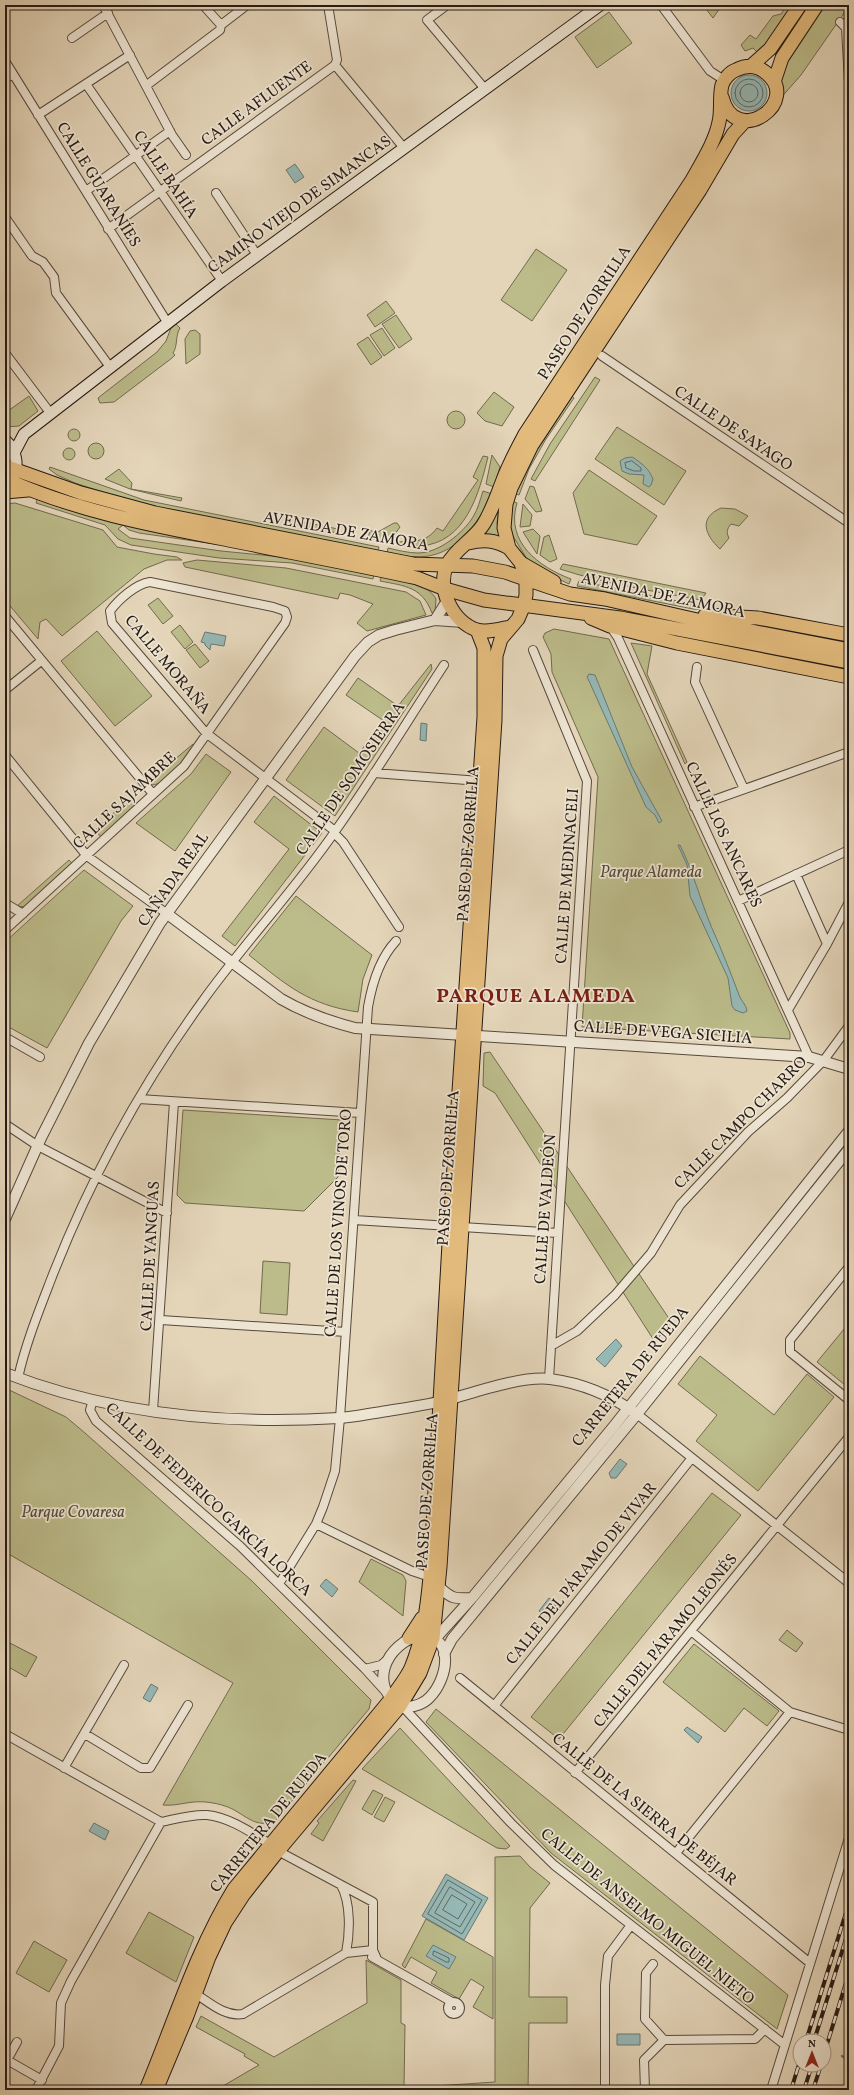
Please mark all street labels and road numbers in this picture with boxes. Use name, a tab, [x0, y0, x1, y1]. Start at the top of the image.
street label: CALLE AFLUENTE	[197, 56, 317, 152]
street label: CALLE GUARANÍES	[51, 118, 145, 252]
street label: CALLE BAHÍA	[127, 127, 203, 223]
street label: CAMINO VIEJO DE SIMANCAS	[204, 131, 396, 279]
street label: PASEO DE ZORRILLA	[533, 242, 637, 384]
street label: CALLE DE SAYAGO	[669, 381, 797, 477]
street label: AVENIDA DE ZAMORA	[262, 507, 430, 557]
street label: AVENIDA DE ZAMORA	[579, 568, 747, 624]
street label: CALLE MORAÑA	[119, 611, 215, 719]
street label: CALLE DE SOMOSIERRA	[291, 698, 411, 860]
street label: CALLE SAJAMBRE	[68, 747, 182, 855]
street label: CALLE LOS ANCARES	[679, 758, 767, 912]
street label: PASEO DE ZORRILLA	[453, 765, 485, 923]
street label: CALLE DE MEDINACELI	[551, 788, 585, 964]
street label: CAÑADA REAL	[133, 828, 215, 932]
street label: CALLE DE VEGA SICILIA	[573, 1016, 753, 1050]
street label: CALLE CAMPO CHARRO	[670, 1051, 813, 1194]
street label: PASEO DE ZORRILLA	[433, 1089, 465, 1247]
street label: CALLE DE LOS VINOS DE TORO	[320, 1108, 358, 1338]
street label: CALLE DE VALDEÓN	[530, 1133, 562, 1285]
street label: CALLE DE YANGUAS	[136, 1180, 166, 1332]
street label: CARRETERA DE RUEDA	[567, 1302, 695, 1452]
street label: CALLE DE FEDERICO GARCÍA LORCA	[100, 1398, 316, 1602]
street label: PASEO DE ZORRILLA	[412, 1412, 444, 1570]
street label: CALLE DEL PÁRAMO DE VIVAR	[501, 1478, 663, 1670]
street label: CALLE DEL PÁRAMO LEONÉS	[589, 1549, 743, 1733]
street label: CALLE DE LA SIERRA DE BÉJAR	[547, 1728, 741, 1892]
street label: CARRETERA DE RUEDA	[205, 1748, 333, 1898]
street label: CALLE DE ANSELMO MIGUEL NIETO	[535, 1824, 759, 2011]

